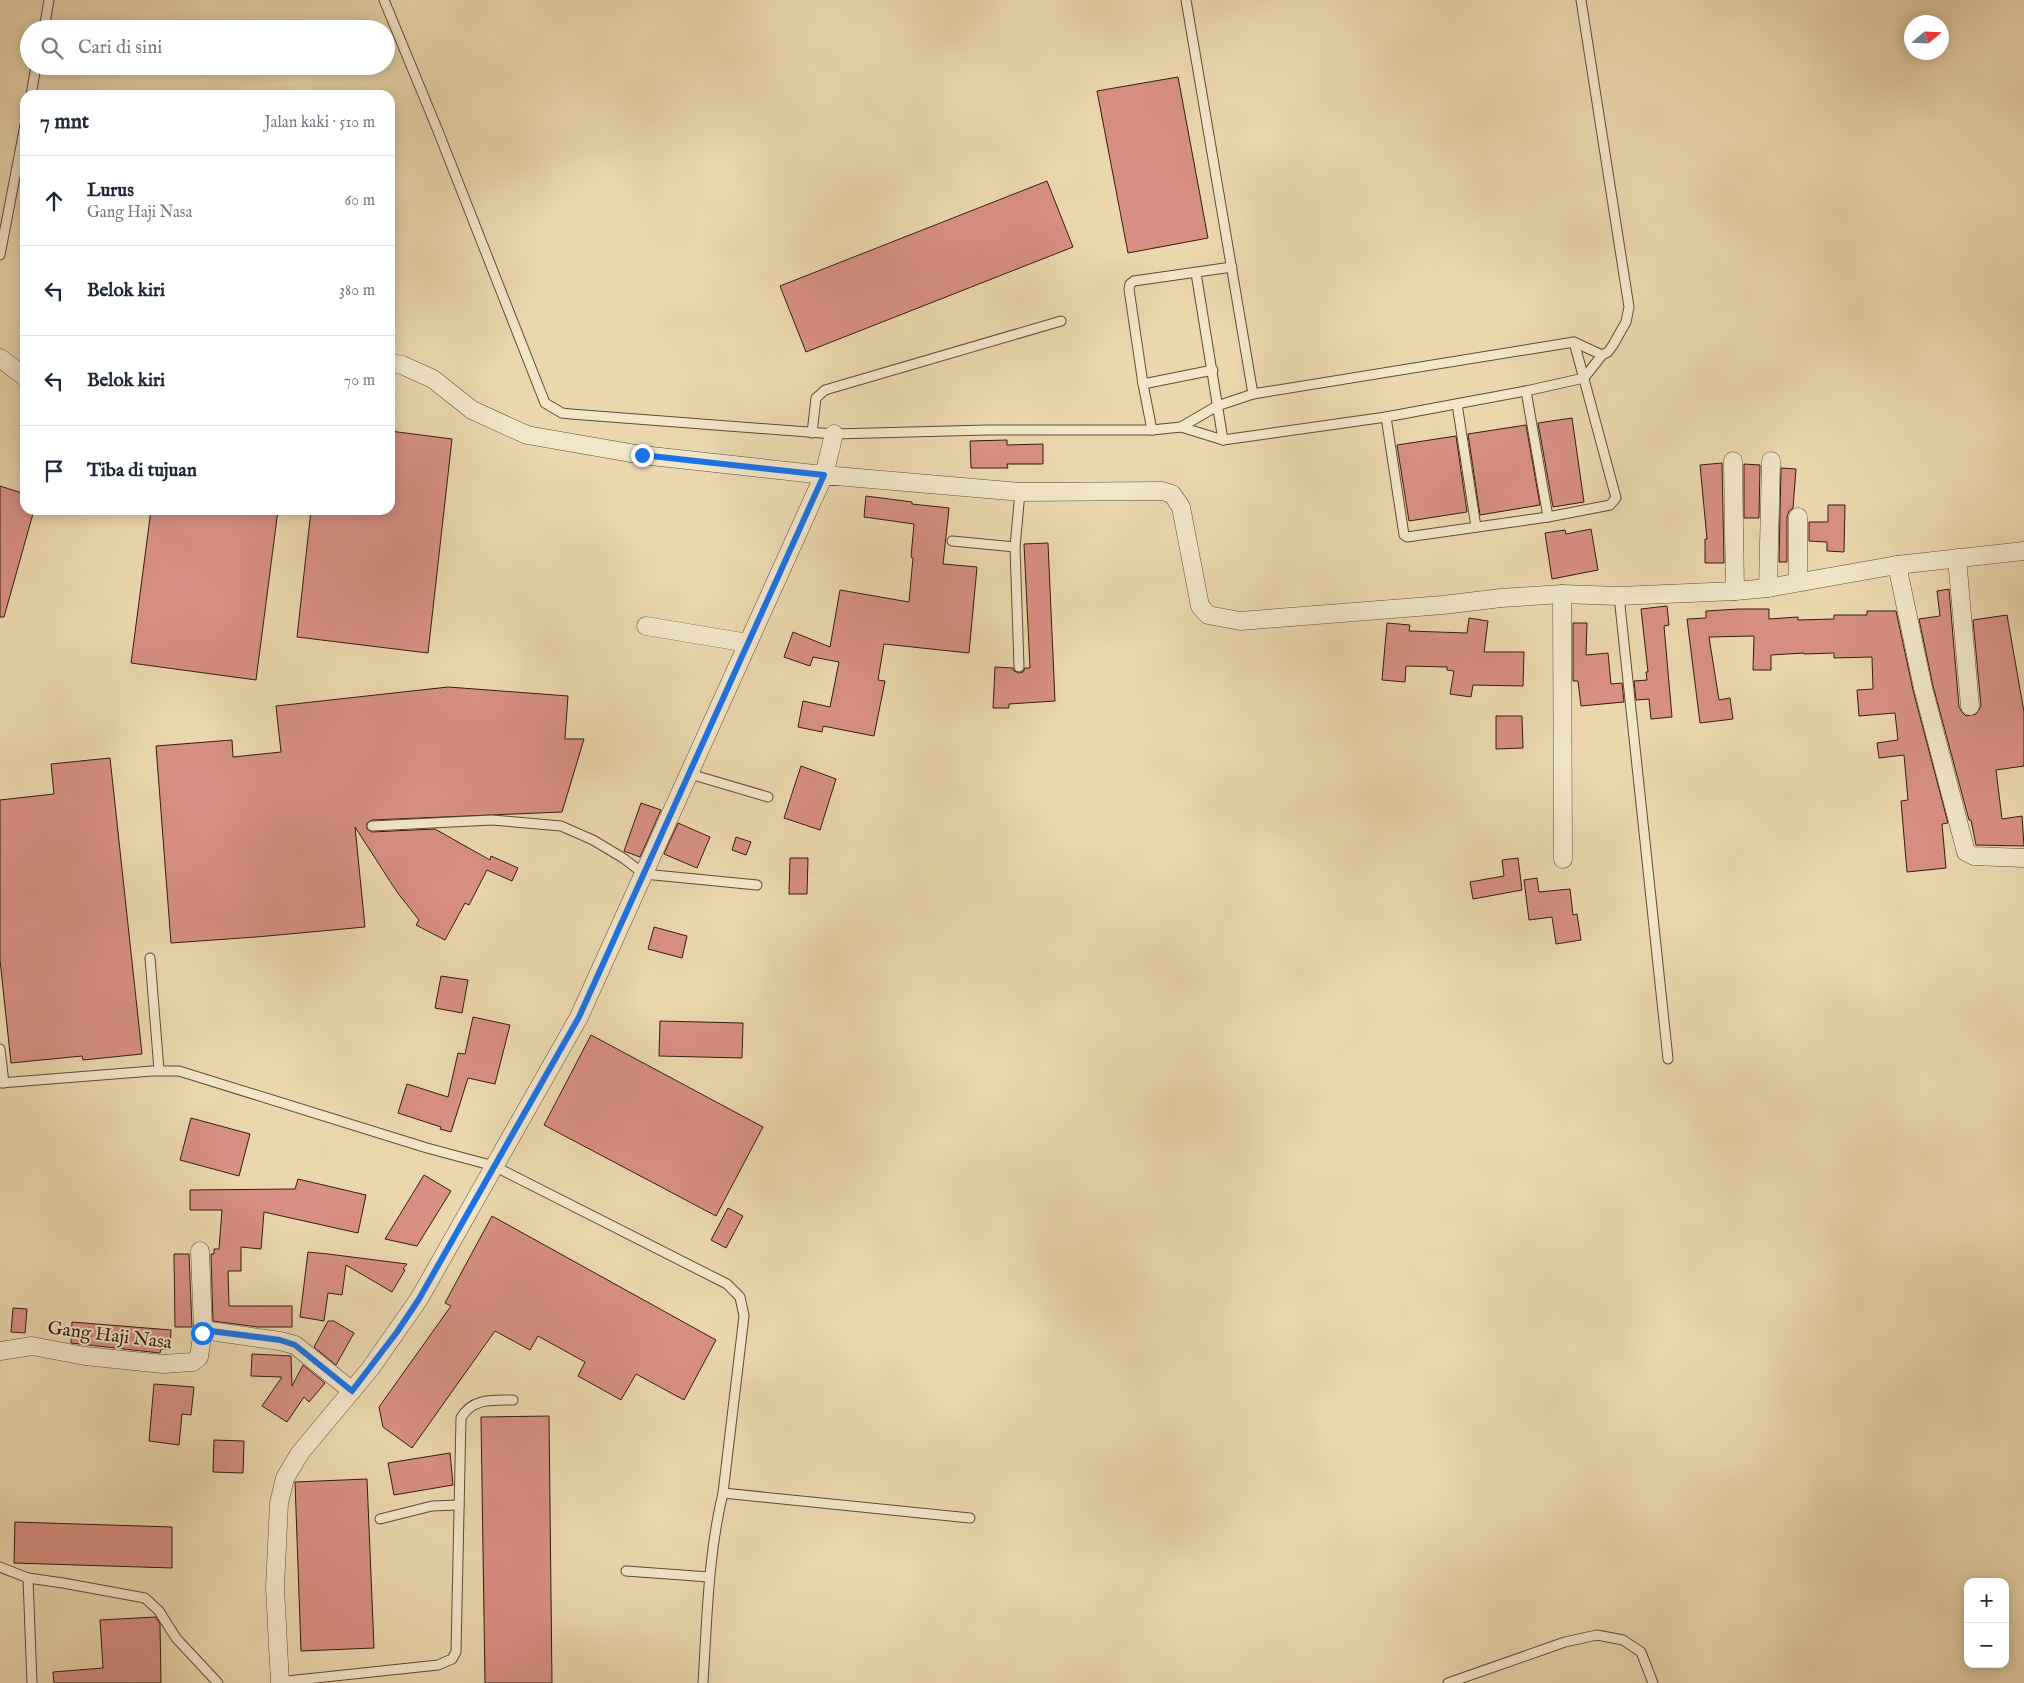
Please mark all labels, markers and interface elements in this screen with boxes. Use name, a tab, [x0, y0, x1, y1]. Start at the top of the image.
north arrow	[1904, 15, 1949, 60]
search box	[20, 20, 395, 75]
icon: search	[38, 34, 66, 62]
text: Cari di sini	[78, 36, 162, 60]
text: 7 mnt	[40, 109, 89, 136]
text: Jalan kaki · 510 m	[264, 113, 375, 133]
text: Lurus	[87, 179, 134, 203]
icon: ahead	[40, 187, 68, 215]
text: 60 m	[345, 191, 375, 211]
text: Gang Haji Nasa	[87, 203, 192, 223]
icon: left	[40, 277, 68, 305]
text: Belok kiri	[87, 279, 165, 303]
text: 380 m	[339, 281, 375, 301]
icon: left	[40, 367, 68, 395]
text: Belok kiri	[87, 369, 165, 393]
text: 70 m	[344, 371, 375, 391]
route end	[631, 444, 654, 467]
icon: arrive	[40, 457, 68, 485]
text: Tiba di tujuan	[87, 459, 197, 483]
street label: Gang Haji Nasa	[46, 1316, 174, 1356]
route start	[191, 1322, 214, 1345]
map controls	[1964, 1578, 2009, 1668]
button: +	[1964, 1578, 2009, 1623]
button: −	[1964, 1623, 2009, 1668]

